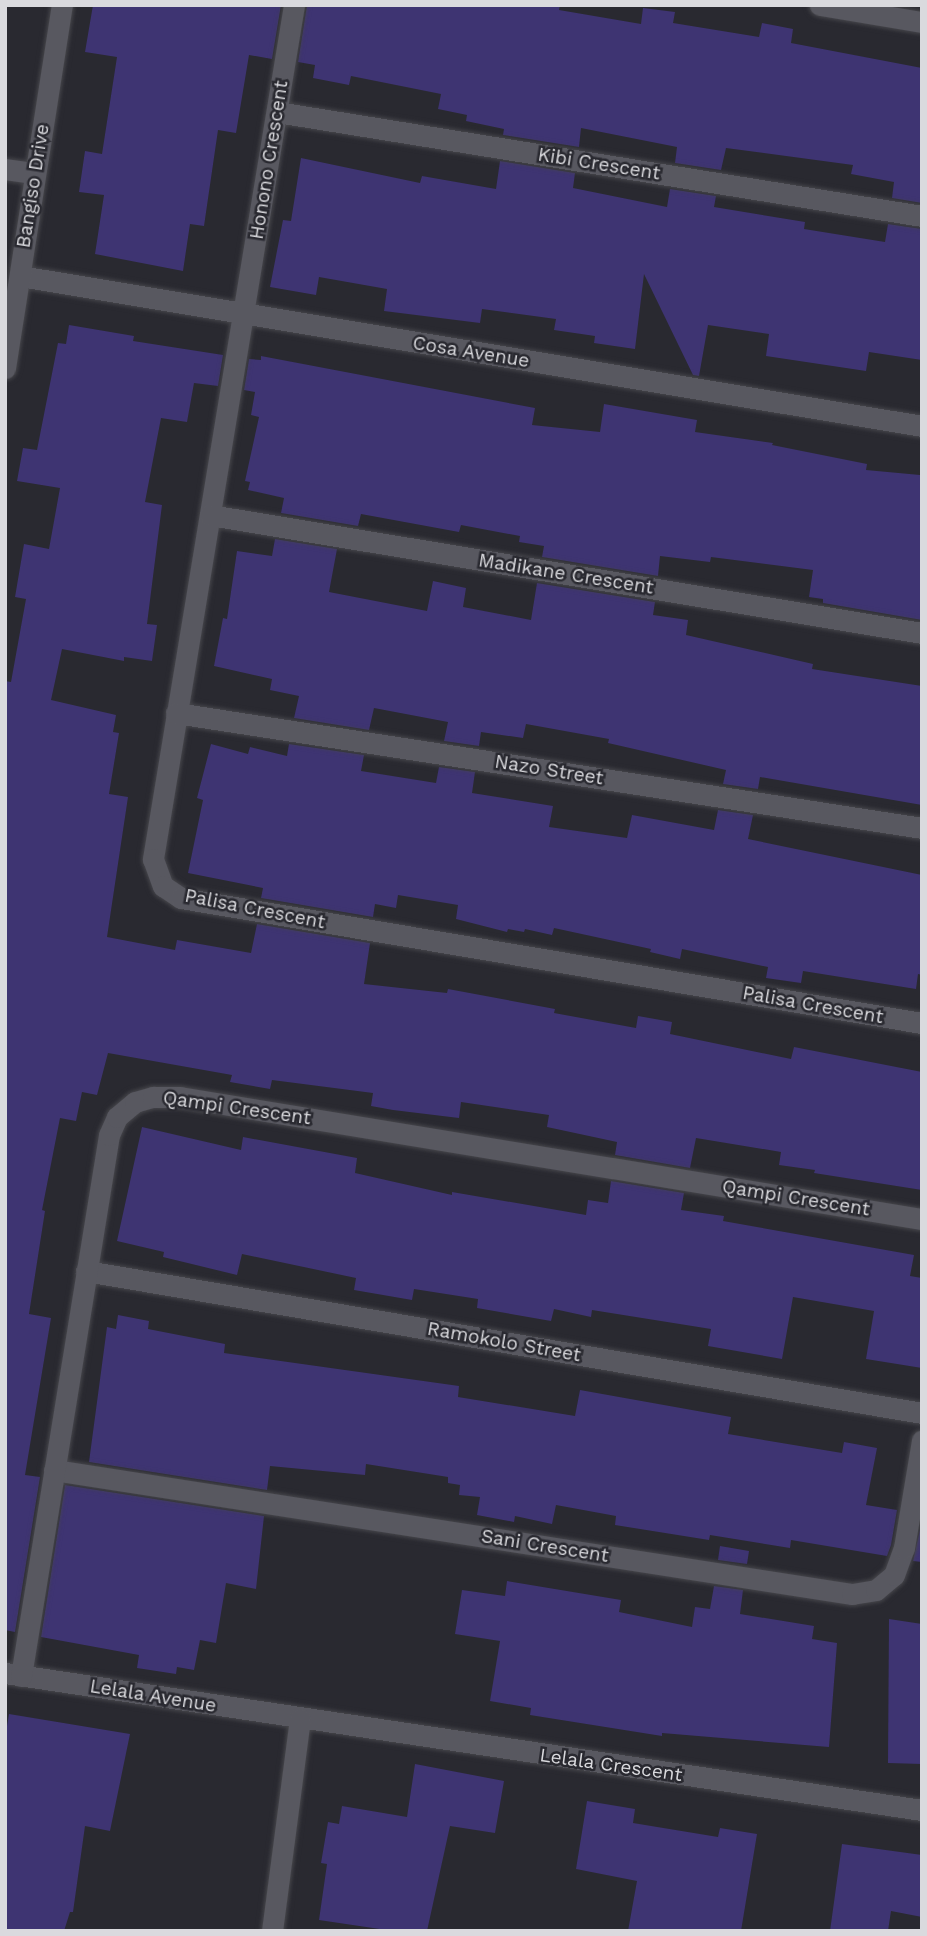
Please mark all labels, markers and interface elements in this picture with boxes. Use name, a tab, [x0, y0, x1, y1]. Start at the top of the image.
street label: Honono Crescent	[245, 79, 293, 241]
street label: Bangiso Drive	[12, 122, 54, 250]
street label: Kibi Crescent	[536, 143, 662, 185]
street label: Cosa Avenue	[411, 331, 531, 373]
street label: Madikane Crescent	[477, 549, 655, 599]
street label: Nazo Street	[493, 750, 605, 790]
street label: Palisa Crescent	[183, 884, 327, 934]
street label: Palisa Crescent	[741, 981, 885, 1029]
street label: Qampi Crescent	[162, 1086, 312, 1130]
street label: Qampi Crescent	[721, 1175, 871, 1221]
street label: Ramokolo Street	[425, 1317, 583, 1367]
street label: Sani Crescent	[480, 1525, 610, 1567]
street label: Lelala Avenue	[88, 1675, 218, 1717]
street label: Lelala Crescent	[538, 1744, 684, 1786]

